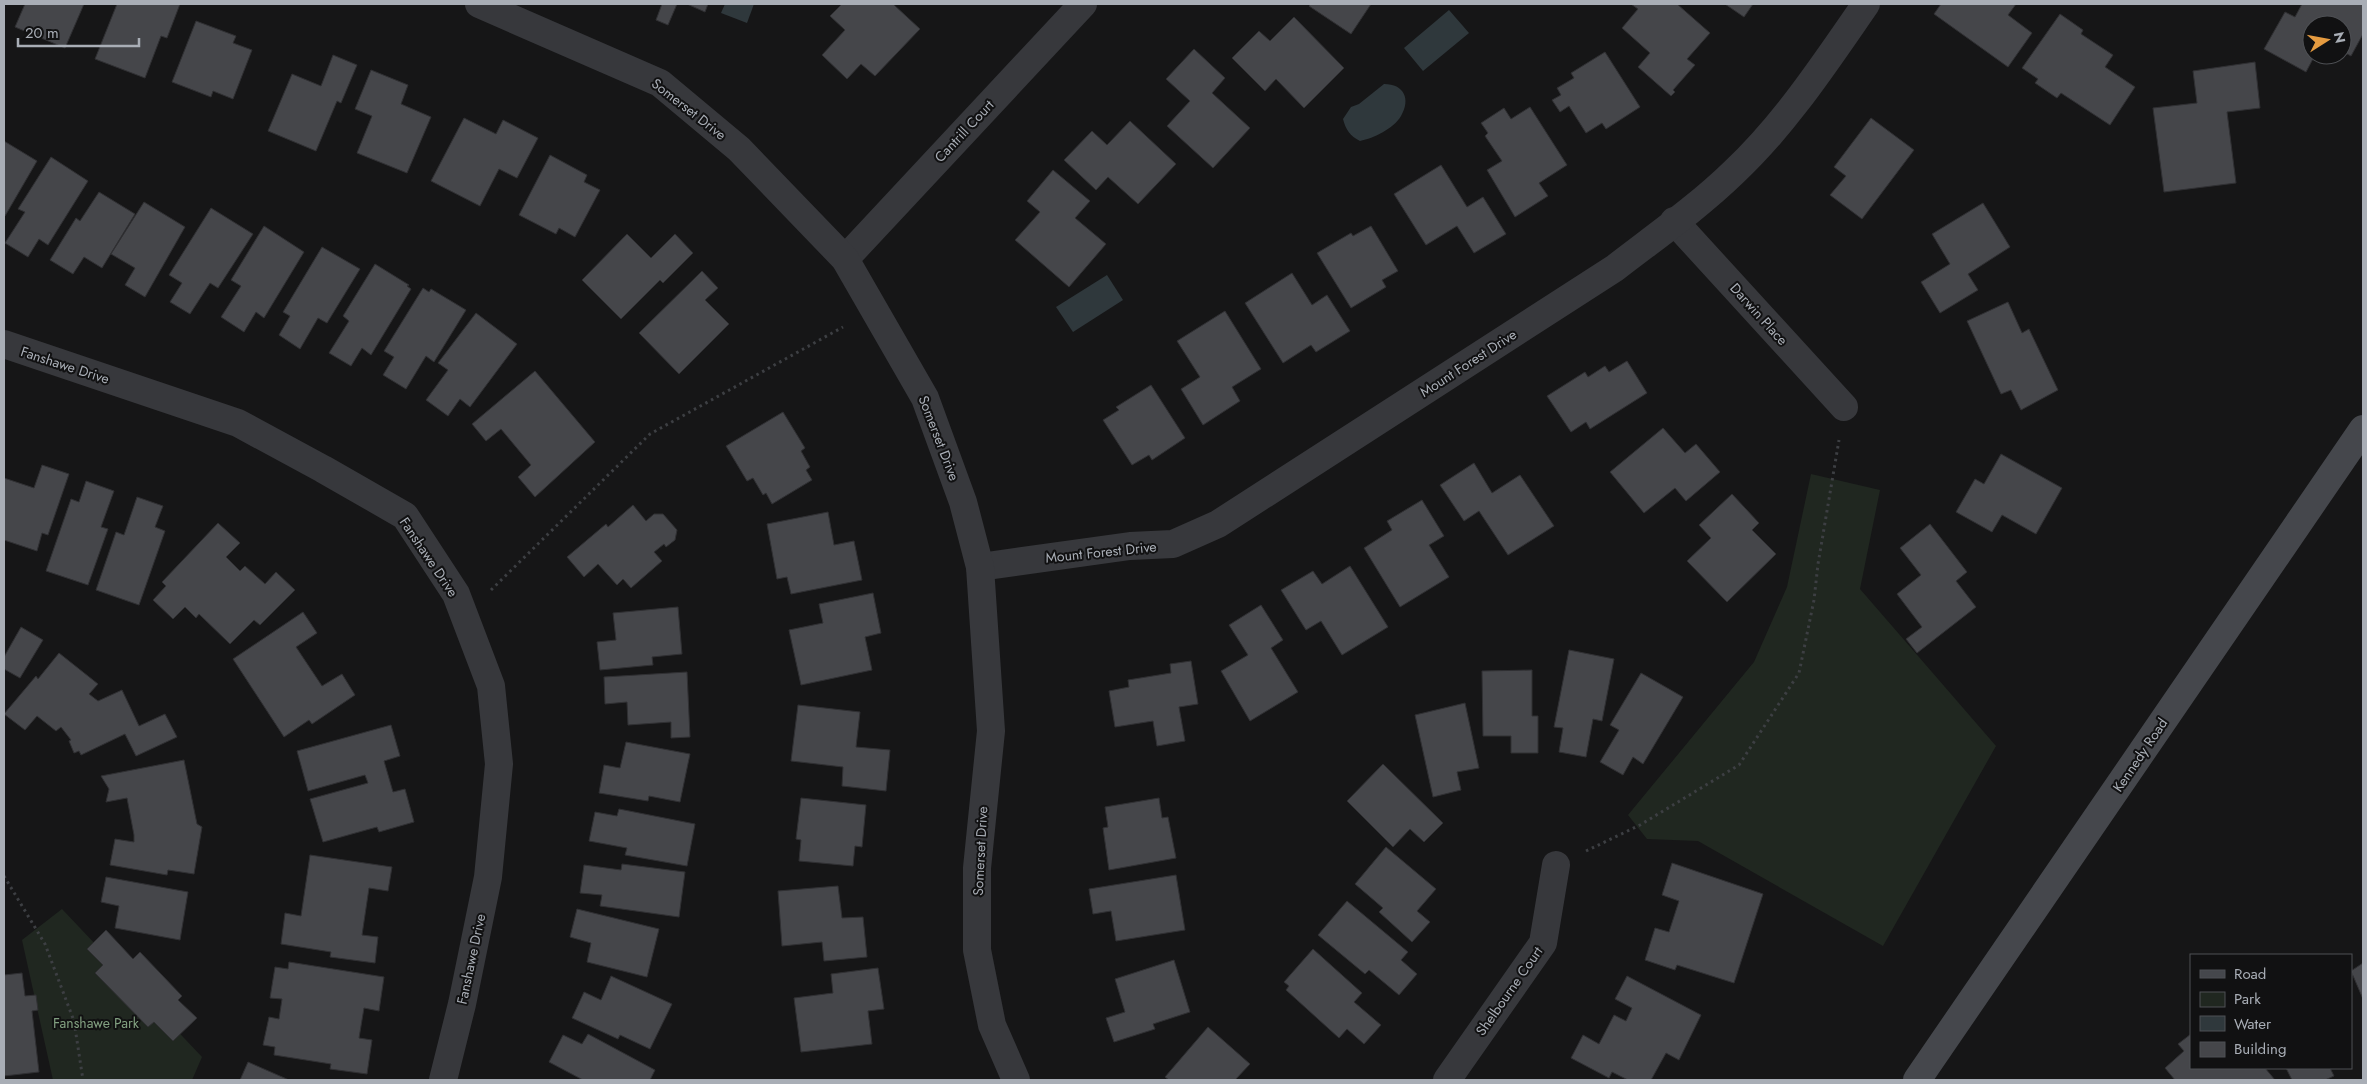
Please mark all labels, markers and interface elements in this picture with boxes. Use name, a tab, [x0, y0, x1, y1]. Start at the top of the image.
scale bar	[18, 15, 139, 47]
north arrow	[2302, 15, 2352, 65]
text: 20 m	[25, 22, 59, 44]
text: N	[2329, 30, 2351, 45]
street label: Somerset Drive	[647, 73, 731, 145]
street label: Cantrill Court	[930, 95, 999, 167]
street label: Darwin Place	[1726, 278, 1792, 350]
street label: Mount Forest Drive	[1416, 324, 1520, 402]
street label: Fanshawe Drive	[18, 341, 112, 389]
street label: Somerset Drive	[914, 393, 964, 483]
street label: Fanshawe Drive	[395, 513, 463, 601]
street label: Mount Forest Drive	[1044, 536, 1158, 568]
street label: Kennedy Road	[2108, 714, 2172, 796]
street label: Somerset Drive	[968, 806, 992, 896]
street label: Fanshawe Drive	[452, 912, 490, 1006]
street label: Shelbourne Court	[1471, 942, 1548, 1040]
legend	[2190, 954, 2352, 1069]
text: Road	[2234, 963, 2266, 985]
text: Park	[2234, 988, 2261, 1010]
park label: Fanshawe Park	[53, 1013, 140, 1033]
text: Water	[2234, 1013, 2272, 1035]
text: Building	[2234, 1038, 2286, 1060]

